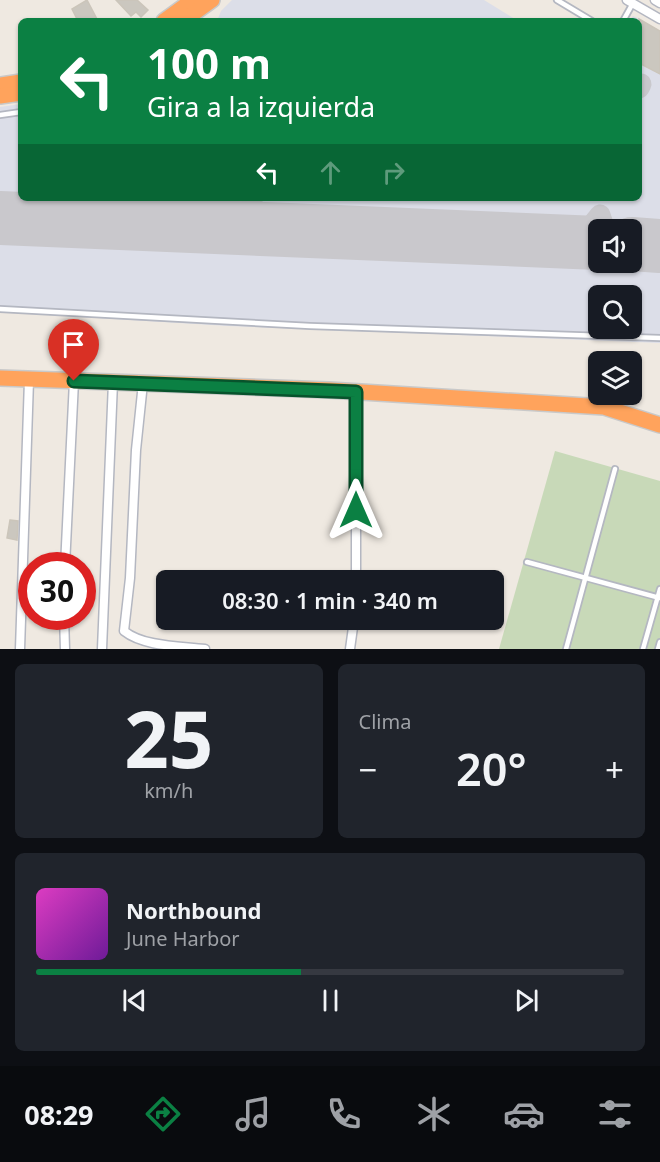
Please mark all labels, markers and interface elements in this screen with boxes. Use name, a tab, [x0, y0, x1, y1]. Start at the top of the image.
text: 100 m	[147, 34, 271, 91]
icon: left	[48, 42, 126, 120]
text: Gira a la izquierda	[147, 88, 375, 125]
icon: left	[251, 156, 284, 189]
icon: ahead	[314, 156, 347, 189]
icon: right	[377, 156, 410, 189]
map controls	[588, 219, 642, 405]
button: sound	[588, 219, 642, 273]
button: search	[588, 285, 642, 339]
pin	[48, 319, 99, 381]
icon: arrive	[57, 328, 90, 361]
button: layers	[588, 351, 642, 405]
position arrow	[324, 478, 388, 542]
speed limit sign: 30	[18, 552, 96, 630]
text: 08:30 · 1 min · 340 m	[222, 585, 438, 615]
text: 25	[124, 685, 213, 791]
text: Clima	[359, 708, 411, 735]
text: 20°	[456, 738, 527, 799]
text: −	[359, 747, 377, 792]
text: +	[605, 747, 624, 792]
text: km/h	[144, 777, 193, 804]
text: Northbound	[126, 895, 261, 925]
text: June Harbor	[126, 925, 240, 952]
icon: previous	[118, 984, 151, 1017]
icon: pause	[314, 984, 347, 1017]
icon: next	[510, 984, 543, 1017]
icon: directions	[142, 1093, 184, 1135]
icon: music	[232, 1093, 274, 1135]
icon: phone	[323, 1093, 365, 1135]
icon: climate	[413, 1093, 455, 1135]
icon: car	[503, 1093, 545, 1135]
icon: filters	[594, 1093, 636, 1135]
text: 08:29	[24, 1096, 94, 1133]

